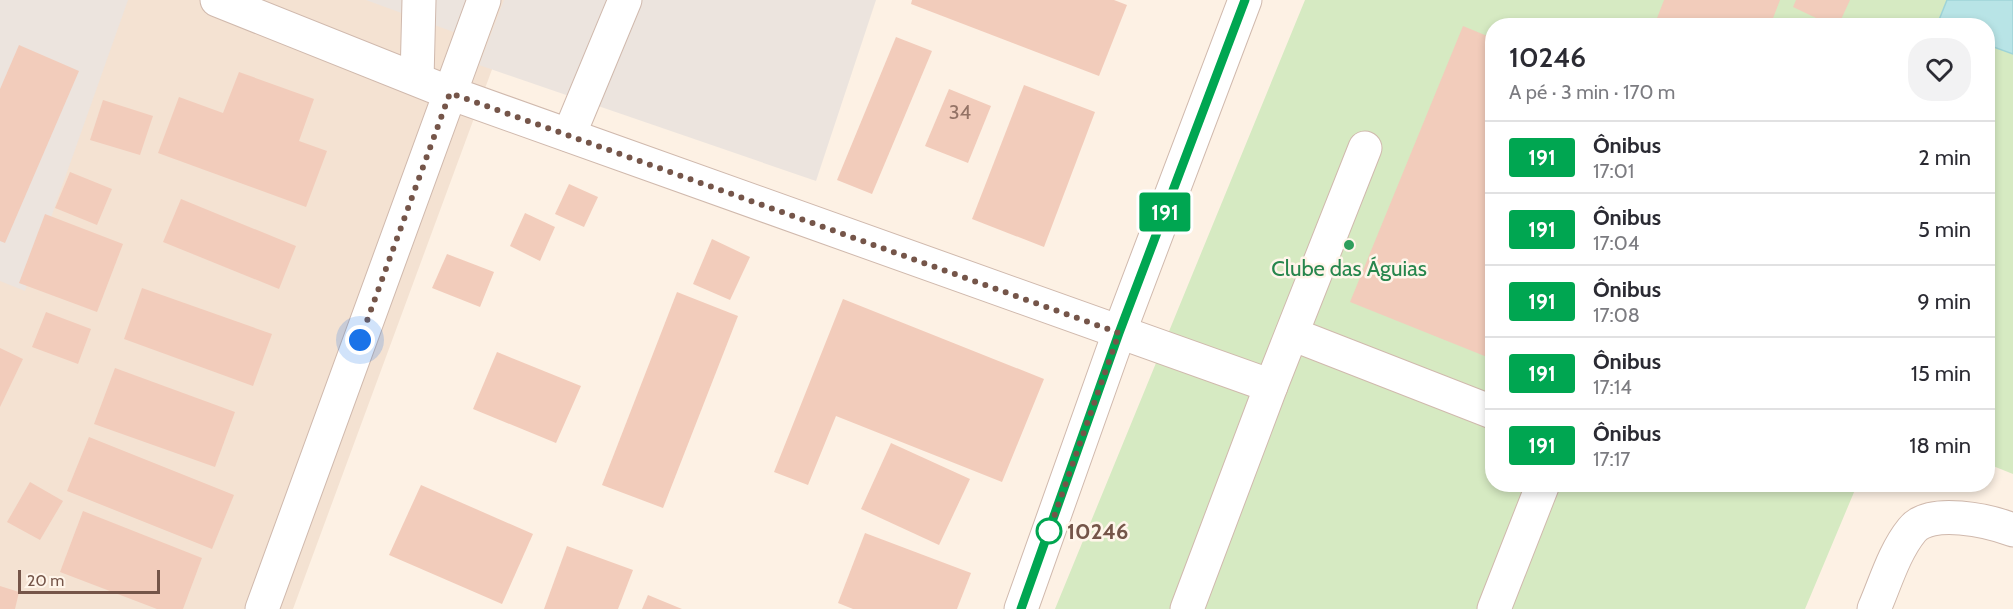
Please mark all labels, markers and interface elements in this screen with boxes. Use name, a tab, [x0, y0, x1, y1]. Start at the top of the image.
button: heart	[1908, 38, 1971, 101]
text: 10246	[1509, 40, 1586, 74]
text: A pé · 3 min · 170 m	[1509, 80, 1675, 104]
house number: 34	[949, 100, 972, 124]
text: Ônibus	[1593, 132, 1661, 159]
text: 2 min	[1918, 144, 1971, 171]
text: 191	[1528, 145, 1556, 170]
text: 17:01	[1593, 159, 1634, 183]
line badge: 191	[1130, 192, 1200, 232]
text: 191	[1151, 200, 1179, 225]
text: Ônibus	[1593, 204, 1661, 231]
text: 5 min	[1918, 216, 1971, 243]
text: 191	[1528, 217, 1556, 242]
text: 17:04	[1593, 231, 1639, 255]
marker: Clube das Águias	[1342, 238, 1356, 252]
place label: Clube das Águias	[1271, 255, 1427, 282]
text: Ônibus	[1593, 276, 1661, 303]
text: 9 min	[1917, 288, 1971, 315]
text: 191	[1528, 289, 1556, 314]
text: 17:08	[1593, 303, 1640, 327]
your location	[345, 325, 375, 355]
text: Ônibus	[1593, 348, 1661, 375]
text: 15 min	[1911, 360, 1971, 387]
text: 191	[1528, 361, 1556, 386]
text: 17:14	[1593, 375, 1632, 399]
text: Ônibus	[1593, 420, 1661, 447]
text: 18 min	[1909, 432, 1971, 459]
text: 191	[1528, 433, 1556, 458]
text: 17:17	[1593, 447, 1630, 471]
marker: 10246	[1036, 518, 1062, 544]
place label: 10246	[1067, 518, 1128, 545]
scale bar	[18, 567, 160, 594]
text: 20 m	[27, 571, 64, 590]

